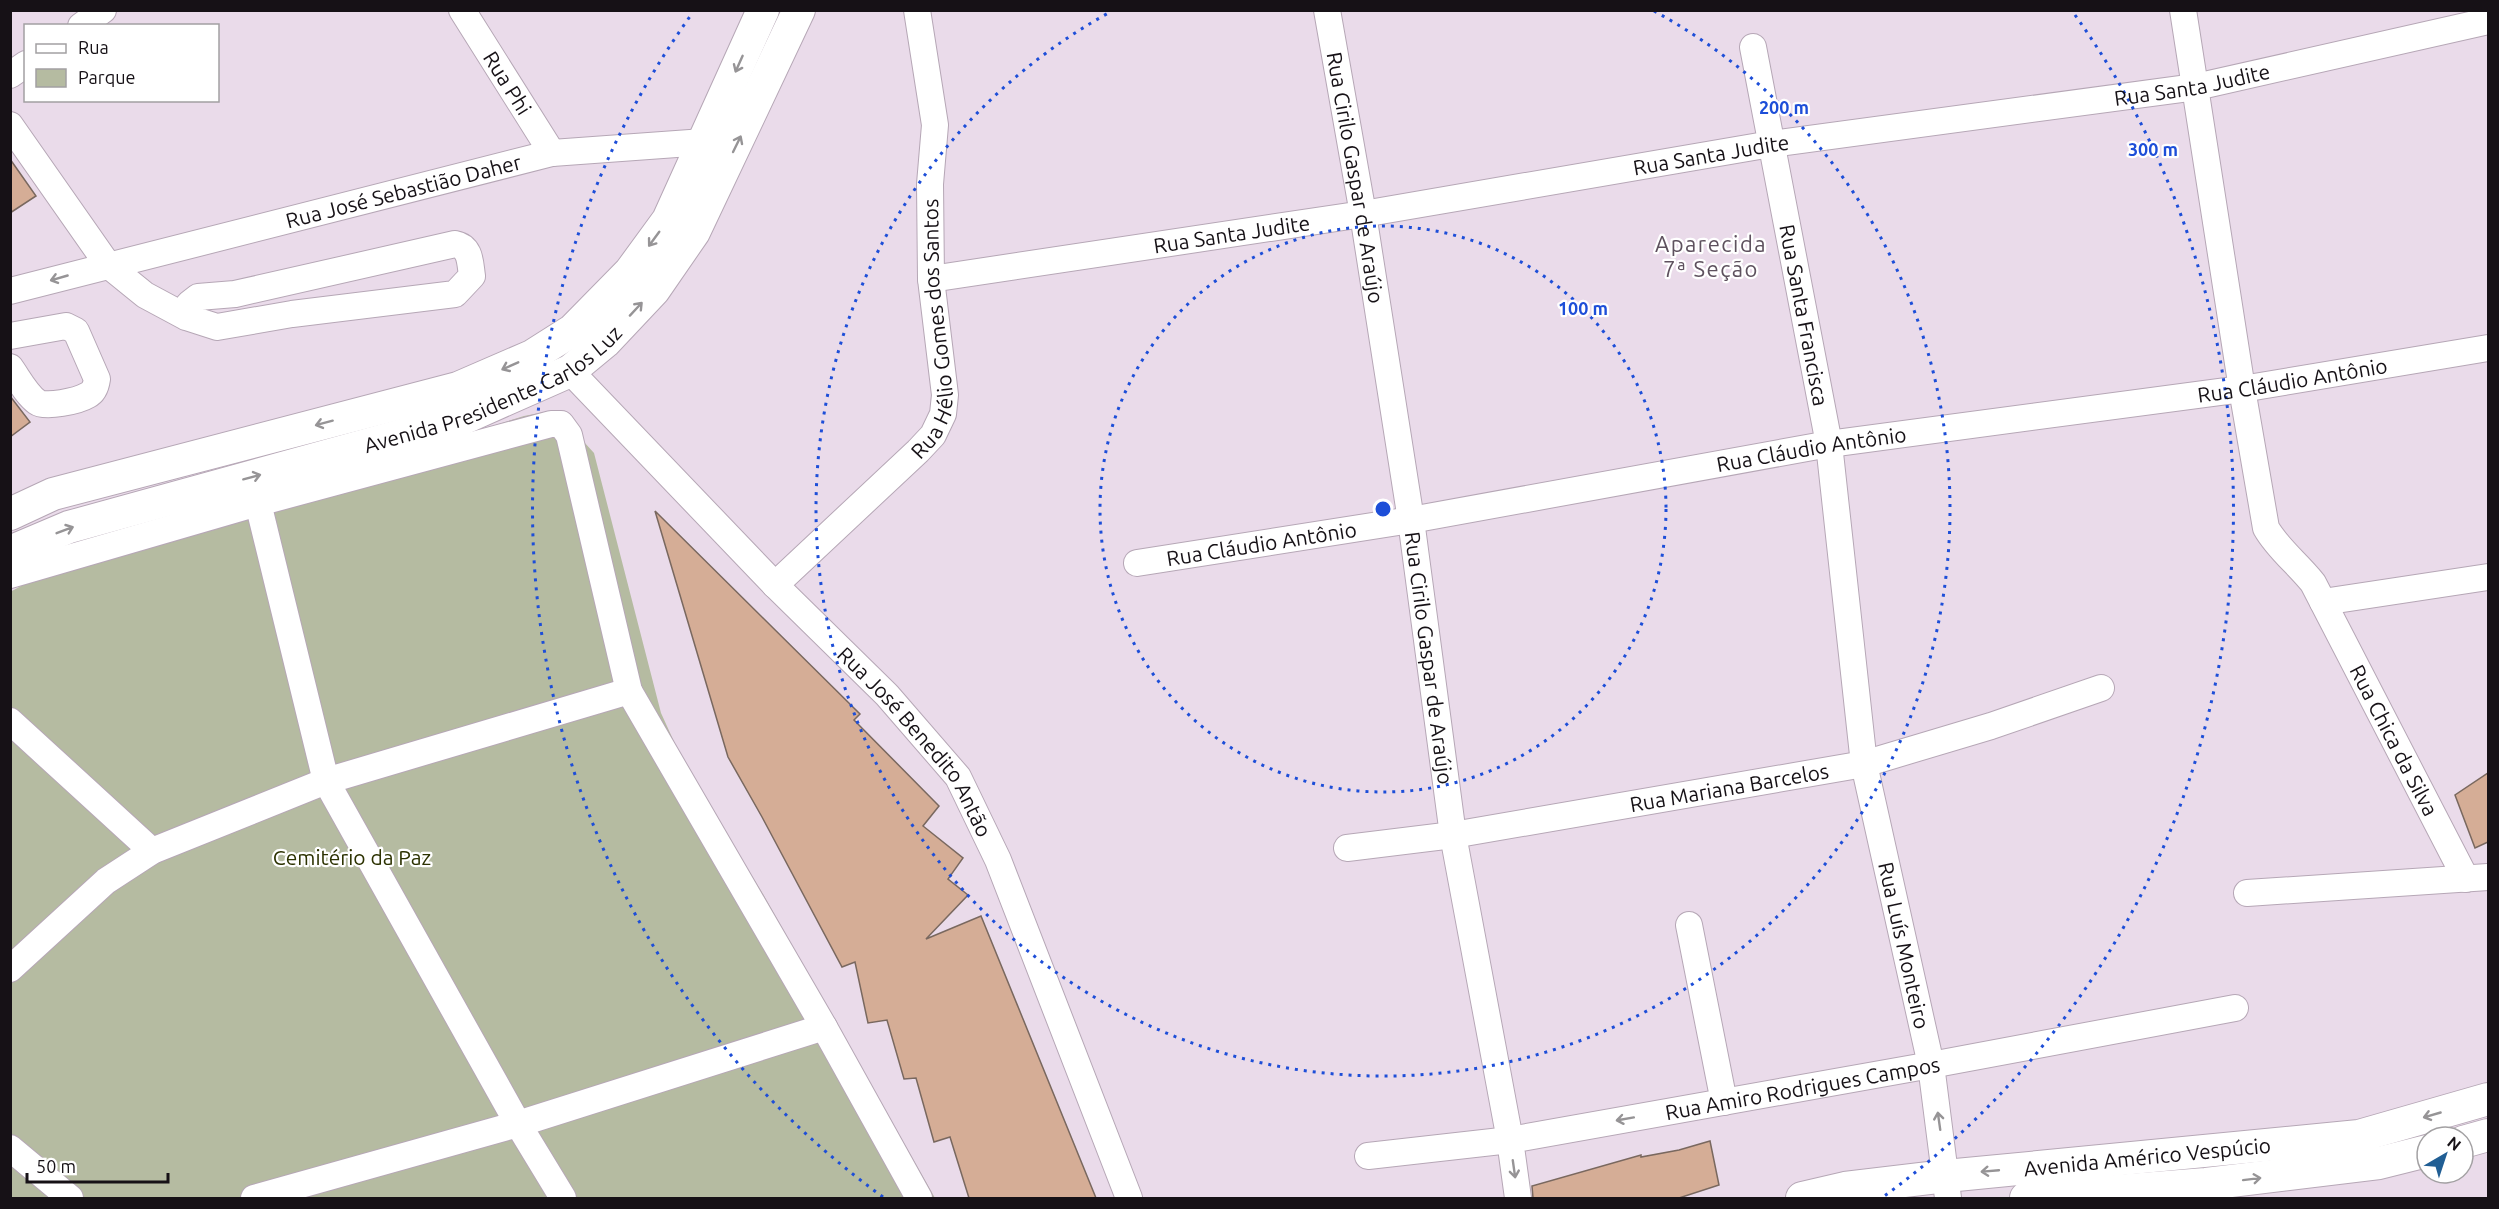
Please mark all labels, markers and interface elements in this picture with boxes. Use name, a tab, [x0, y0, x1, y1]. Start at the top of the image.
legend	[24, 24, 219, 102]
text: Rua	[78, 37, 109, 57]
street label: Rua Phi	[479, 47, 537, 119]
street label: Rua Cirilo Gaspar de Araújo	[1323, 50, 1389, 305]
one-way arrow	[733, 54, 745, 72]
street label: Rua Santa Judite	[2113, 59, 2272, 110]
text: Parque	[78, 67, 135, 87]
text: 200 m	[1759, 97, 1809, 117]
street label: Rua Santa Judite	[1631, 130, 1791, 179]
one-way arrow	[732, 136, 743, 154]
text: 300 m	[2128, 139, 2178, 159]
street label: Rua José Sebastião Daher	[283, 149, 524, 232]
street label: Rua Hélio Gomes dos Santos	[906, 199, 957, 463]
street label: Rua Santa Judite	[1152, 210, 1311, 257]
street label: Rua Santa Francisca	[1775, 222, 1833, 408]
one-way arrow	[648, 230, 660, 246]
district label: Aparecida 7ª Seção	[1655, 231, 1767, 281]
one-way arrow	[50, 273, 69, 285]
text: 100 m	[1558, 298, 1608, 318]
one-way arrow	[629, 302, 643, 317]
street label: Avenida Presidente Carlos Luz	[361, 321, 626, 457]
street label: Rua Cláudio Antônio	[2196, 353, 2389, 407]
one-way arrow	[501, 360, 519, 372]
one-way arrow	[315, 418, 334, 430]
street label: Rua Cláudio Antônio	[1714, 422, 1908, 476]
one-way arrow	[242, 471, 261, 482]
centre of rings	[1373, 499, 1393, 519]
street label: Rua Cláudio Antônio	[1165, 517, 1358, 570]
one-way arrow	[55, 523, 73, 534]
street label: Rua Cirilo Gaspar de Araújo	[1401, 530, 1458, 786]
street label: Rua José Benedito Antão	[833, 642, 997, 841]
street label: Rua Chica da Silva	[2345, 661, 2443, 820]
street label: Rua Mariana Barcelos	[1628, 758, 1830, 816]
park label: Cemitério da Paz	[273, 845, 431, 869]
street label: Rua Luís Monteiro	[1874, 860, 1935, 1031]
street label: Rua Amiro Rodrigues Campos	[1663, 1052, 1942, 1124]
one-way arrow	[2423, 1110, 2442, 1121]
one-way arrow	[1933, 1111, 1944, 1131]
one-way arrow	[1616, 1114, 1635, 1125]
north arrow	[2415, 1125, 2475, 1185]
street label: Avenida Américo Vespúcio	[2022, 1133, 2272, 1180]
text: N	[2444, 1133, 2465, 1154]
scale bar	[27, 1146, 168, 1184]
text: 50 m	[36, 1156, 76, 1176]
one-way arrow	[1508, 1159, 1519, 1178]
one-way arrow	[1980, 1166, 2000, 1177]
one-way arrow	[2241, 1173, 2261, 1184]

